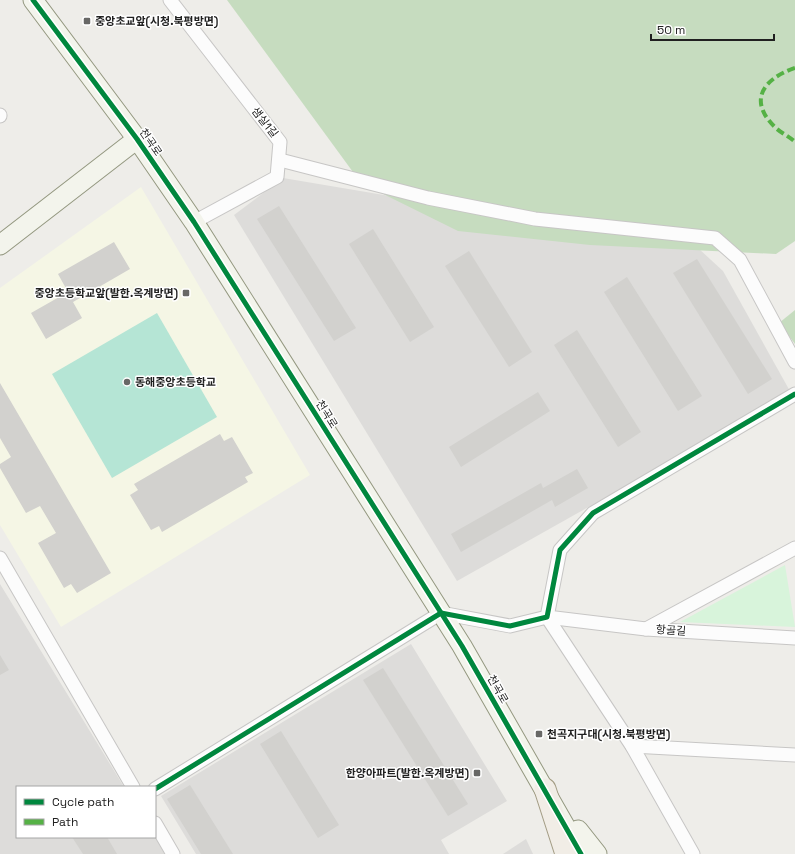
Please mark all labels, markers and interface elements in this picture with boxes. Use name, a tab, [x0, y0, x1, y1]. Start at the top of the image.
place label: 중앙초교앞(시청.북평방면)	[95, 14, 218, 29]
marker: 중앙초교앞(시청.북평방면)	[82, 16, 92, 26]
scale bar	[651, 16, 774, 42]
text: 50 m	[657, 22, 685, 38]
street label: 샘실1길	[249, 104, 281, 140]
street label: 천곡로	[137, 126, 165, 158]
place label: 중앙초등학교앞(발한.옥계방면)	[34, 286, 178, 301]
marker: 중앙초등학교앞(발한.옥계방면)	[181, 288, 191, 298]
place label: 동해중앙초등학교	[135, 375, 216, 389]
marker: 동해중앙초등학교	[122, 377, 132, 387]
street label: 천곡로	[313, 397, 341, 431]
street label: 항골길	[655, 622, 687, 638]
street label: 천곡로	[484, 672, 512, 706]
place label: 천곡지구대(시청.북평방면)	[547, 727, 670, 742]
marker: 천곡지구대(시청.북평방면)	[534, 729, 544, 739]
place label: 한양아파트(발한.옥계방면)	[346, 766, 469, 781]
marker: 한양아파트(발한.옥계방면)	[472, 768, 482, 778]
legend	[16, 786, 156, 838]
text: Cycle path	[52, 794, 114, 810]
text: Path	[52, 814, 78, 830]

